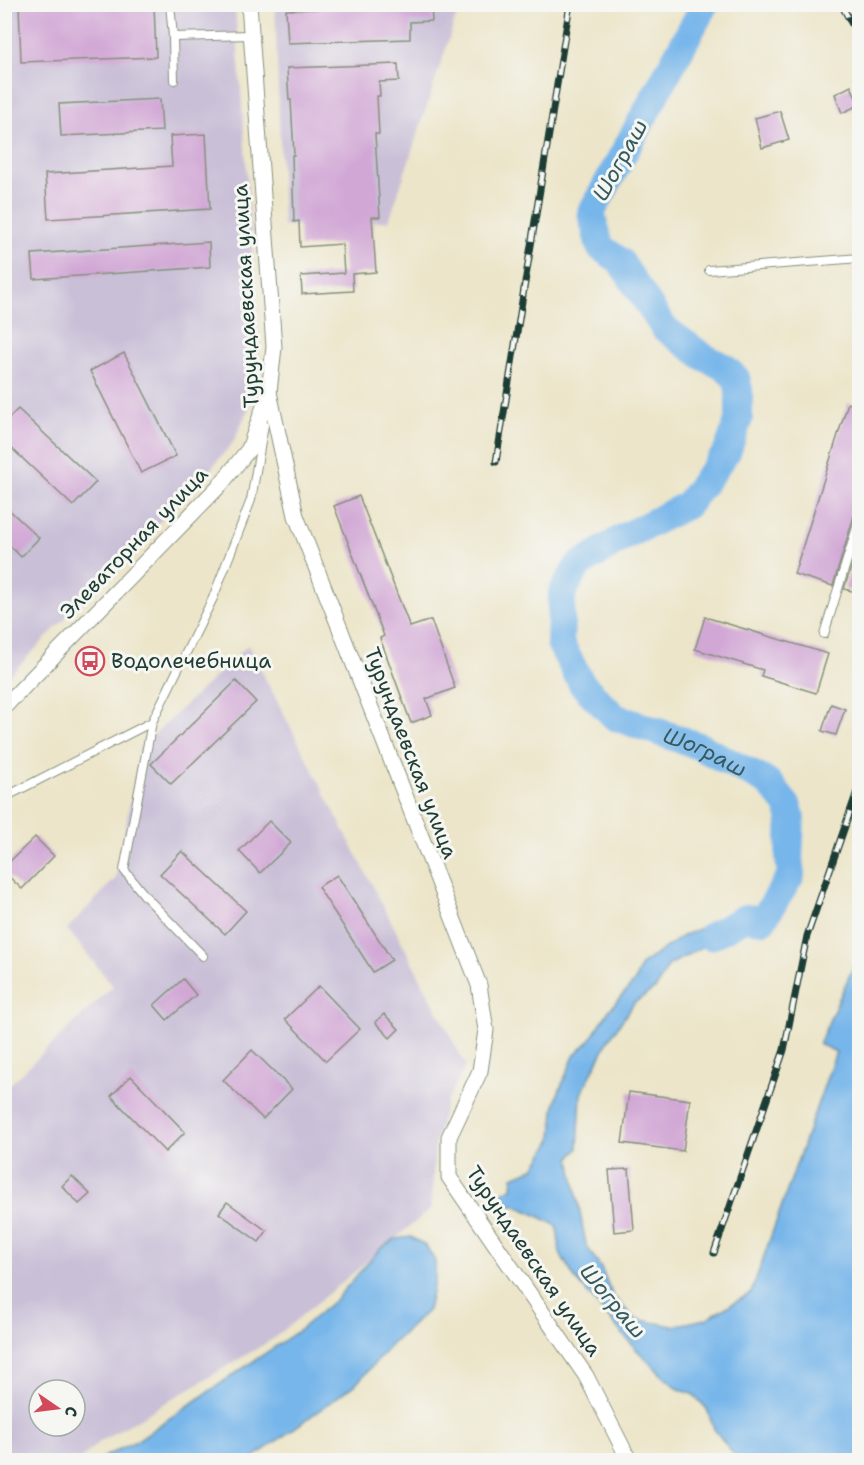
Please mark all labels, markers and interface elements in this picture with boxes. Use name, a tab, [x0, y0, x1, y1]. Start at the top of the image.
water label: Шограш	[586, 114, 654, 206]
street label: Турундаевская улица	[226, 183, 266, 409]
street label: Элеваторная улица	[54, 461, 214, 625]
street label: Турундаевская улица	[358, 643, 464, 863]
bus stop icon: Водолечебница	[74, 645, 106, 677]
place label: Водолечебница	[111, 647, 271, 675]
water label: Шограш	[659, 720, 752, 783]
street label: Турундаевская улица	[460, 1160, 608, 1362]
water label: Шограш	[573, 1257, 653, 1345]
north arrow	[27, 1378, 87, 1438]
text: С	[60, 1404, 82, 1419]

